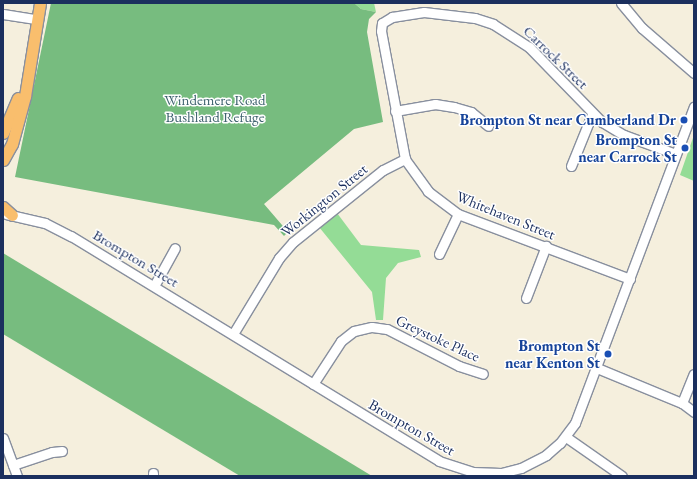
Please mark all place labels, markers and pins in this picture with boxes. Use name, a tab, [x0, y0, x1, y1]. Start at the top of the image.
place label: Brompton St near Cumberland Dr	[460, 111, 676, 129]
marker: Brompton St near Cumberland Dr	[679, 115, 689, 125]
place label: Brompton St near Carrock St	[578, 130, 677, 165]
marker: Brompton St near Carrock St	[680, 143, 690, 153]
place label: Brompton St near Kenton St	[505, 336, 600, 371]
marker: Brompton St near Kenton St	[603, 349, 613, 359]

